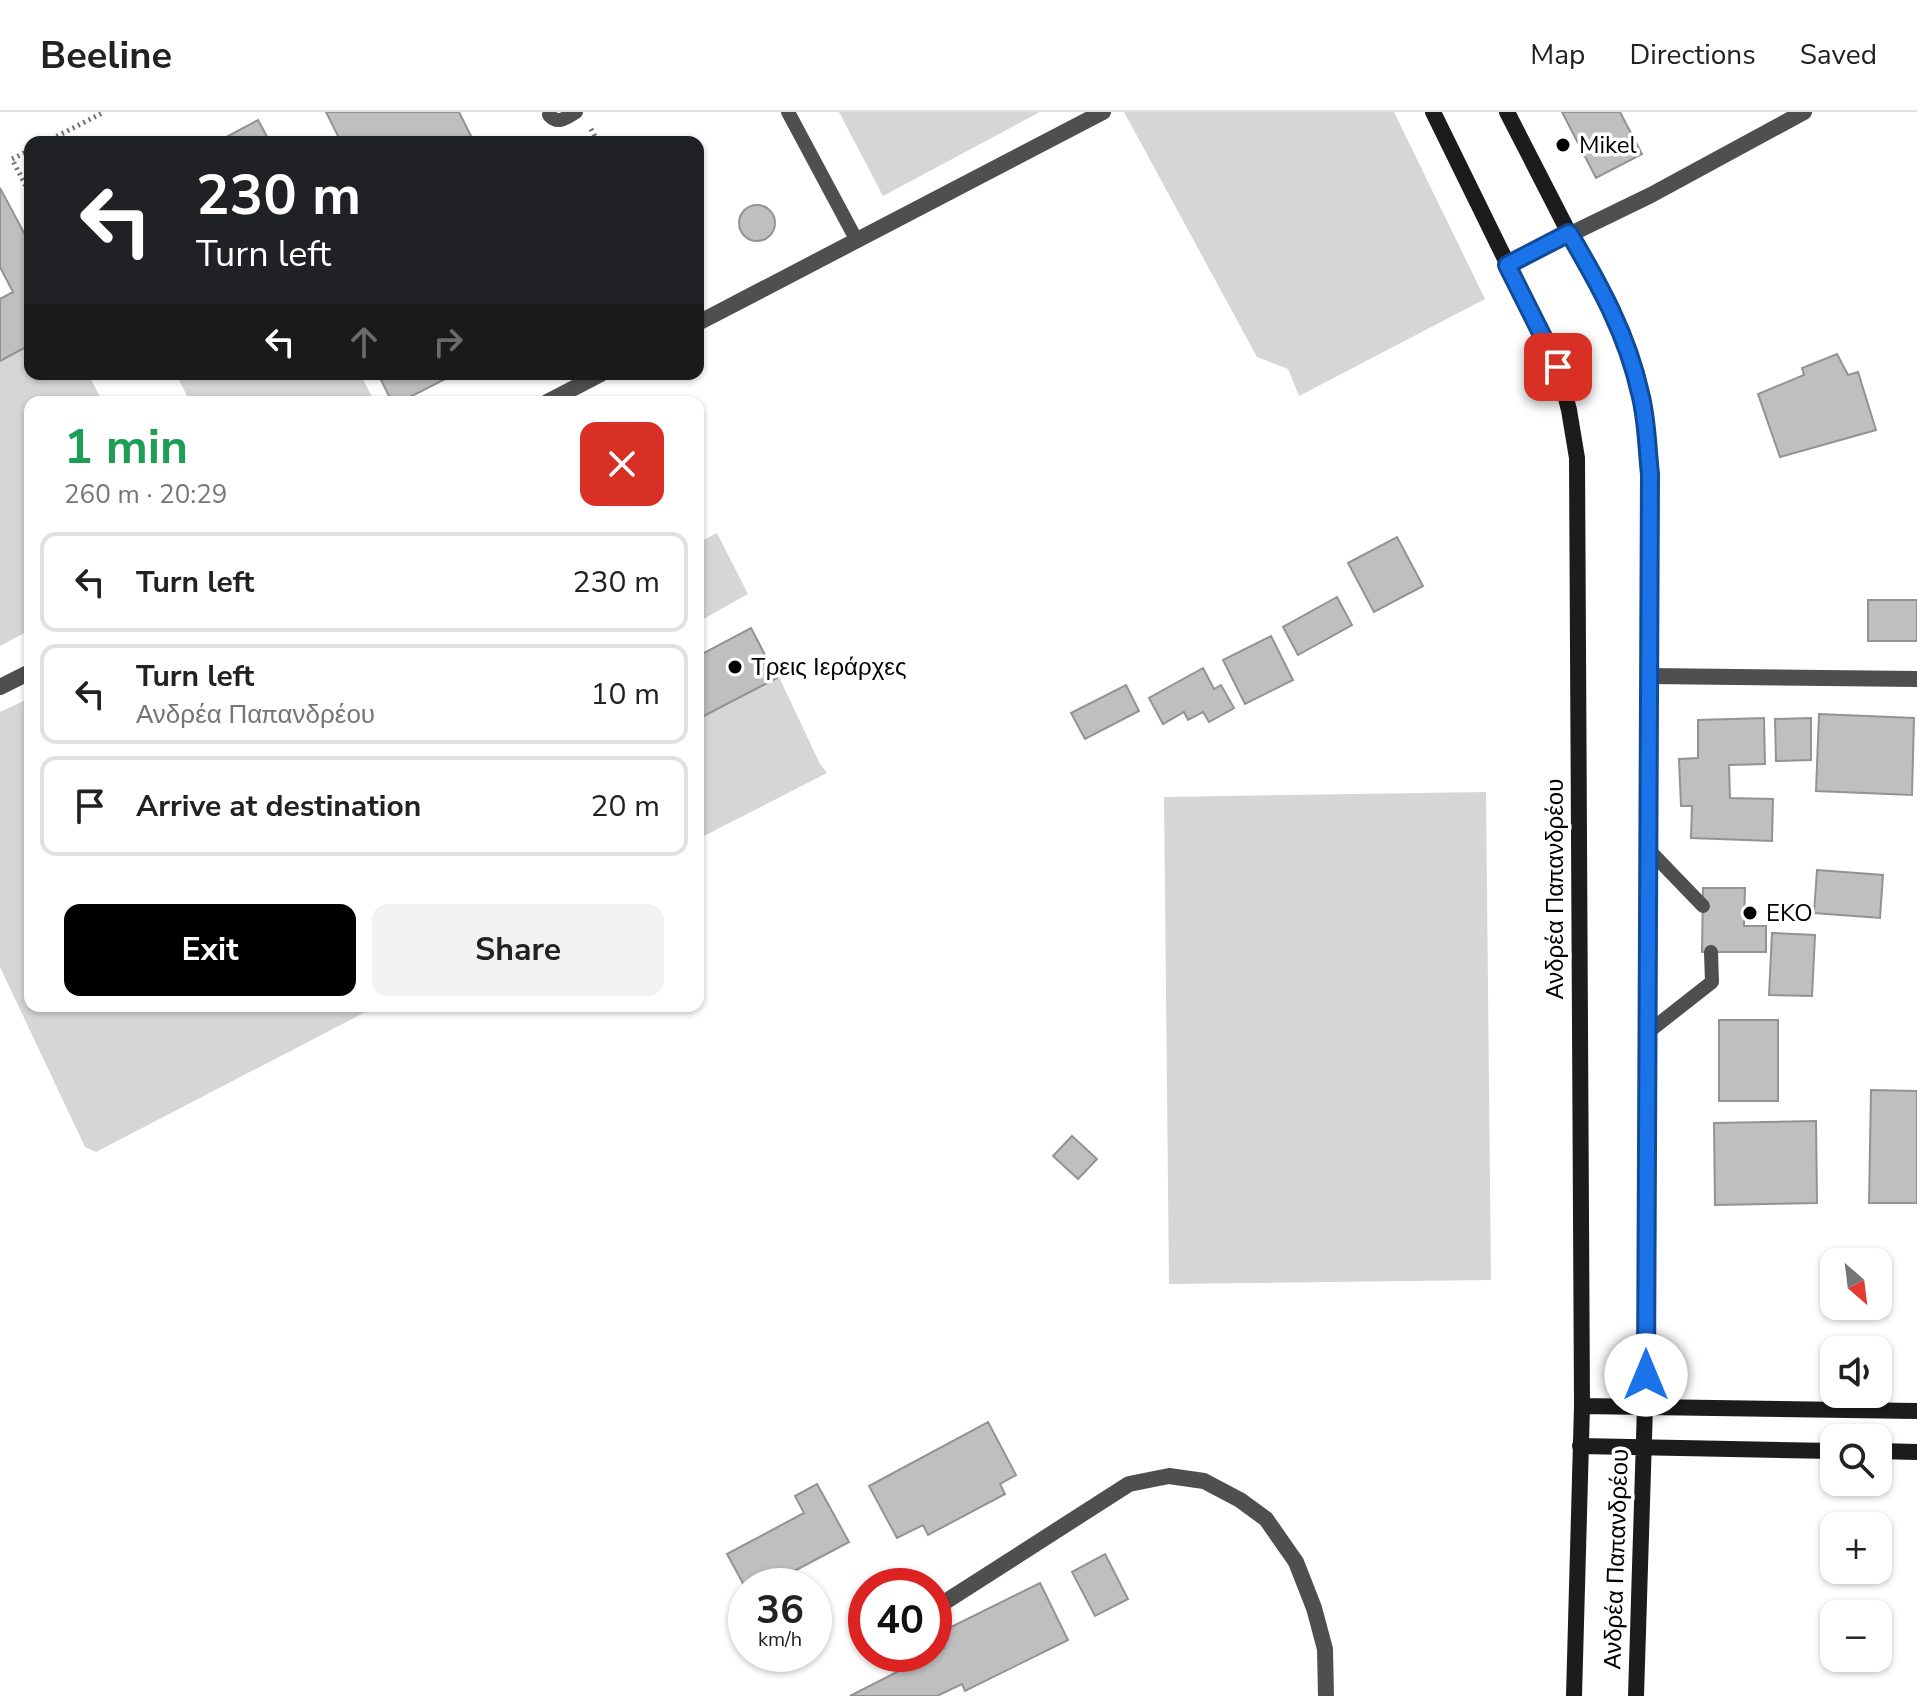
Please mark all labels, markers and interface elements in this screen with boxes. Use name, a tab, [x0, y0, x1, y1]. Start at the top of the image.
text: Beeline	[40, 30, 172, 81]
text: Map	[1530, 36, 1585, 74]
text: Directions	[1629, 36, 1756, 74]
text: Saved	[1800, 36, 1877, 74]
place label: Mikel	[1579, 129, 1637, 161]
marker: Mikel	[1554, 136, 1572, 154]
text: 230 m	[196, 157, 361, 234]
icon: left	[64, 168, 168, 272]
text: Turn left	[196, 230, 331, 279]
icon: left	[258, 320, 302, 364]
icon: ahead	[342, 320, 386, 364]
icon: right	[426, 320, 470, 364]
pin	[1524, 333, 1592, 401]
icon: arrive	[1536, 345, 1580, 389]
text: 1 min	[64, 414, 188, 480]
button: close	[580, 422, 664, 506]
text: 260 m · 20:29	[64, 477, 227, 512]
icon: left	[68, 560, 112, 604]
text: Turn left	[136, 562, 254, 603]
text: 230 m	[573, 562, 660, 603]
place label: Τρεις Ιεράρχες	[751, 651, 907, 683]
text: Turn left	[136, 656, 254, 697]
marker: Τρεις Ιεράρχες	[726, 658, 744, 676]
icon: left	[68, 672, 112, 716]
text: 10 m	[591, 674, 660, 715]
text: Ανδρέα Παπανδρέου	[136, 697, 375, 732]
street label: Ανδρέα Παπανδρέου	[1539, 779, 1571, 999]
icon: arrive	[68, 784, 112, 828]
text: Arrive at destination	[136, 786, 421, 827]
text: 20 m	[591, 786, 660, 827]
place label: EKO	[1766, 897, 1813, 929]
button: Exit	[64, 904, 356, 996]
button: Share	[372, 904, 664, 996]
marker: EKO	[1741, 904, 1759, 922]
north arrow	[1820, 1248, 1892, 1320]
map controls	[1820, 1248, 1892, 1672]
position arrow	[1604, 1333, 1688, 1417]
button: sound	[1820, 1336, 1892, 1408]
button: search	[1820, 1424, 1892, 1496]
street label: Ανδρέα Παπανδρέου	[1596, 1448, 1636, 1670]
button: +	[1820, 1512, 1892, 1584]
speed limit sign: 40	[848, 1568, 952, 1672]
text: 36	[756, 1583, 804, 1637]
button: −	[1820, 1600, 1892, 1672]
text: km/h	[758, 1626, 802, 1653]

